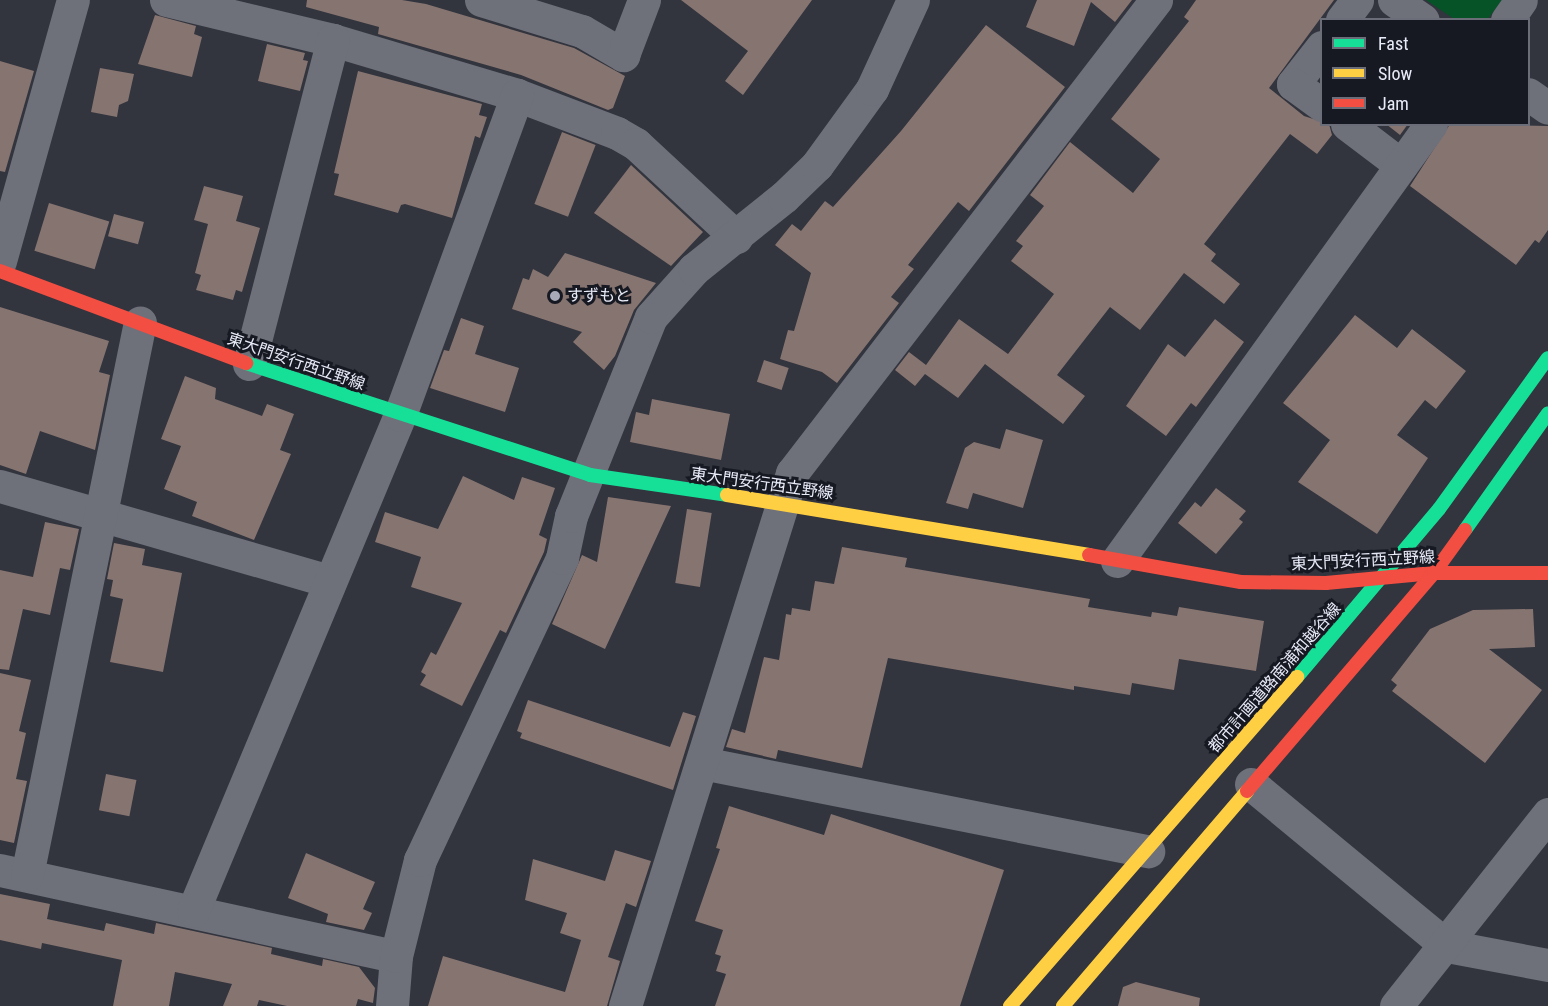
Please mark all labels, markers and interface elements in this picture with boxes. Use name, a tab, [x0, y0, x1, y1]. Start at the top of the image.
legend	[1320, 18, 1530, 126]
text: Fast	[1378, 33, 1409, 54]
text: Slow	[1378, 63, 1412, 84]
text: Jam	[1378, 93, 1409, 114]
place label: すずもと	[567, 286, 631, 306]
marker: すずもと	[548, 289, 562, 303]
street label: 東大門安行西立野線	[225, 329, 367, 395]
street label: 東大門安行西立野線	[689, 464, 835, 504]
street label: 東大門安行西立野線	[1291, 548, 1435, 574]
street label: 都市計画道路南浦和越谷線	[1205, 599, 1345, 757]

